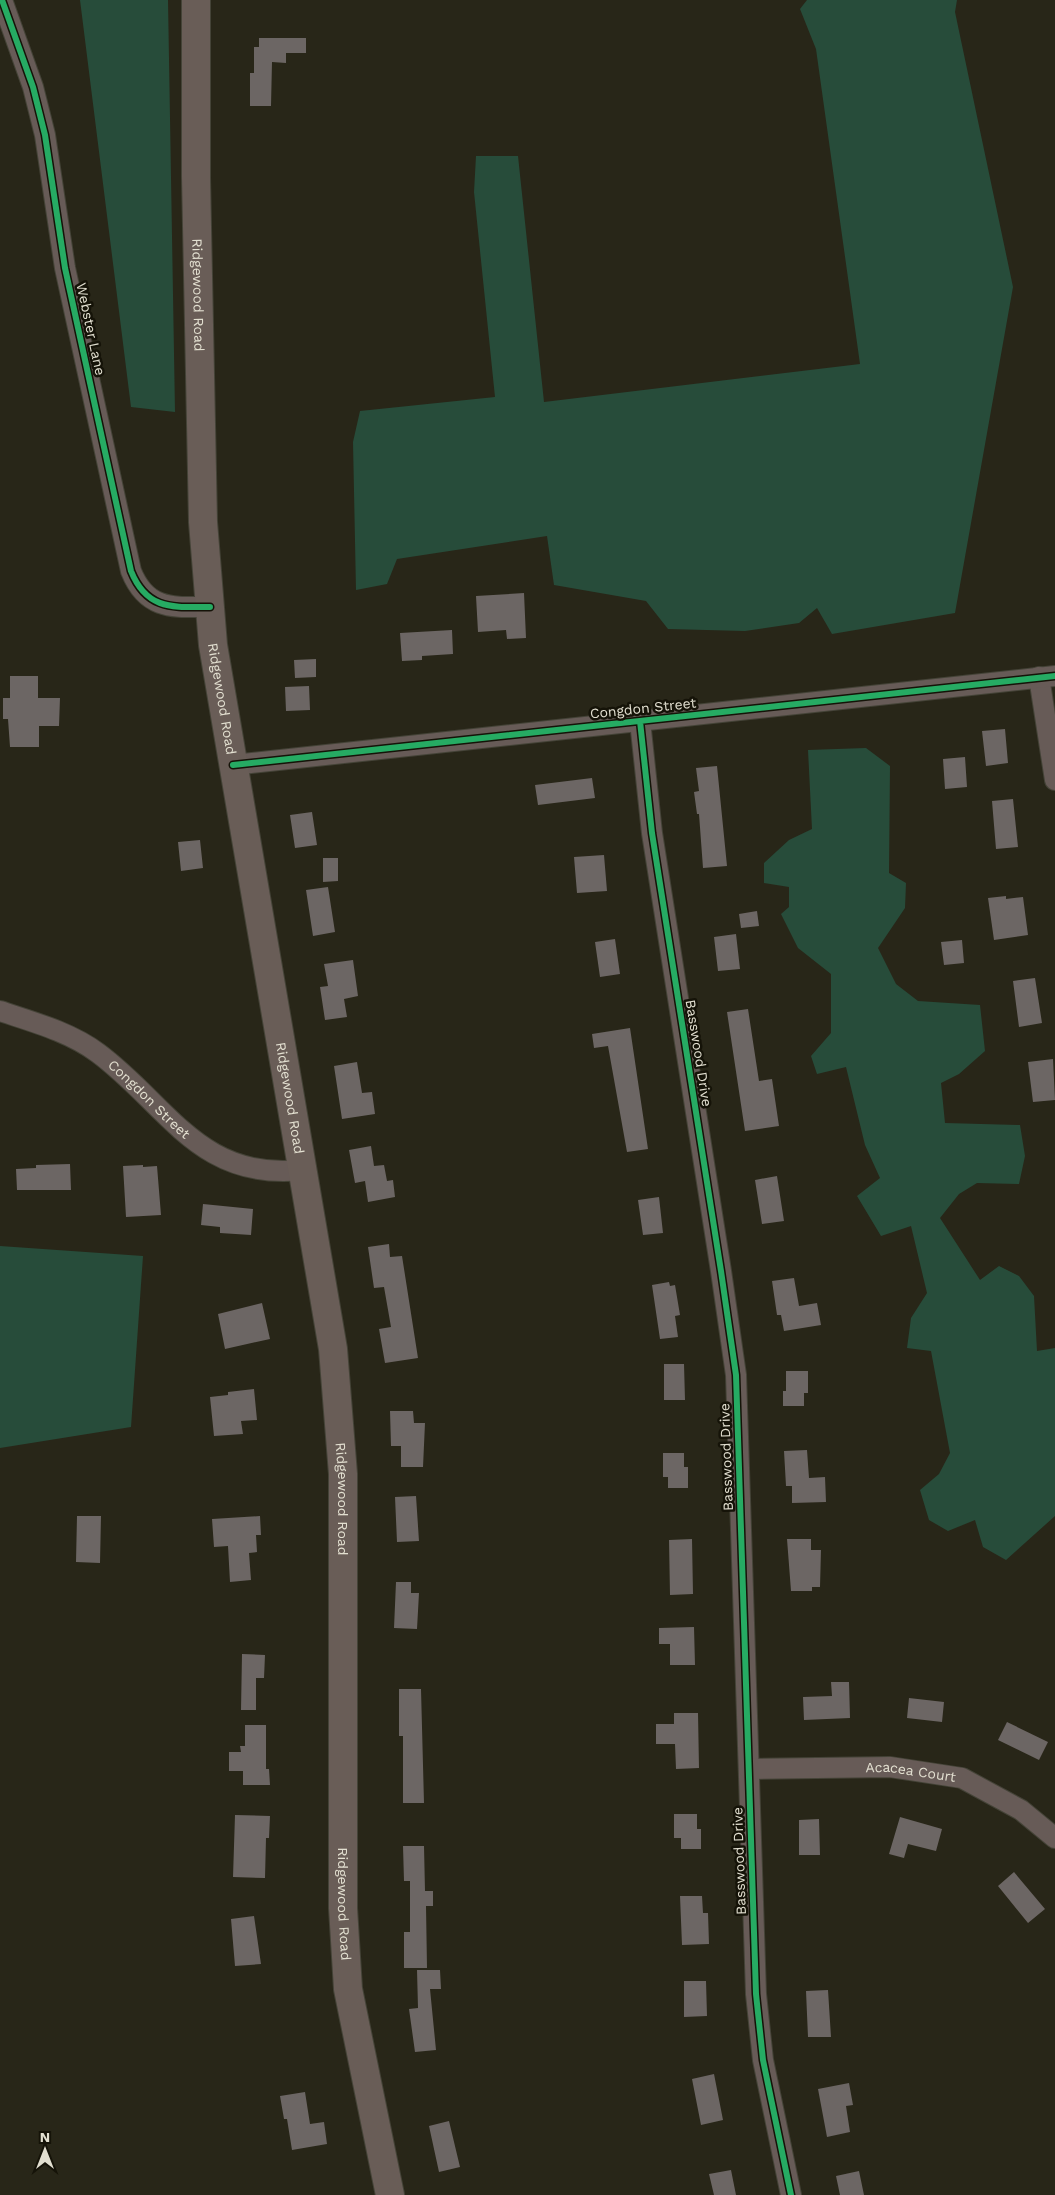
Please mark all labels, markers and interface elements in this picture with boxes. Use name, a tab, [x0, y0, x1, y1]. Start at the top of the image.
street label: Ridgewood Road	[189, 238, 208, 352]
street label: Webster Lane	[73, 281, 109, 377]
street label: Ridgewood Road	[205, 642, 240, 756]
street label: Congdon Street	[589, 694, 697, 722]
street label: Basswood Drive	[683, 998, 715, 1108]
street label: Ridgewood Road	[273, 1041, 308, 1155]
street label: Congdon Street	[105, 1056, 193, 1142]
street label: Basswood Drive	[716, 1403, 736, 1511]
street label: Ridgewood Road	[333, 1442, 351, 1556]
street label: Acacea Court	[865, 1759, 957, 1785]
street label: Basswood Drive	[729, 1807, 749, 1915]
street label: Ridgewood Road	[335, 1847, 354, 1961]
north arrow	[20, 2125, 70, 2175]
text: N	[40, 2129, 50, 2145]

